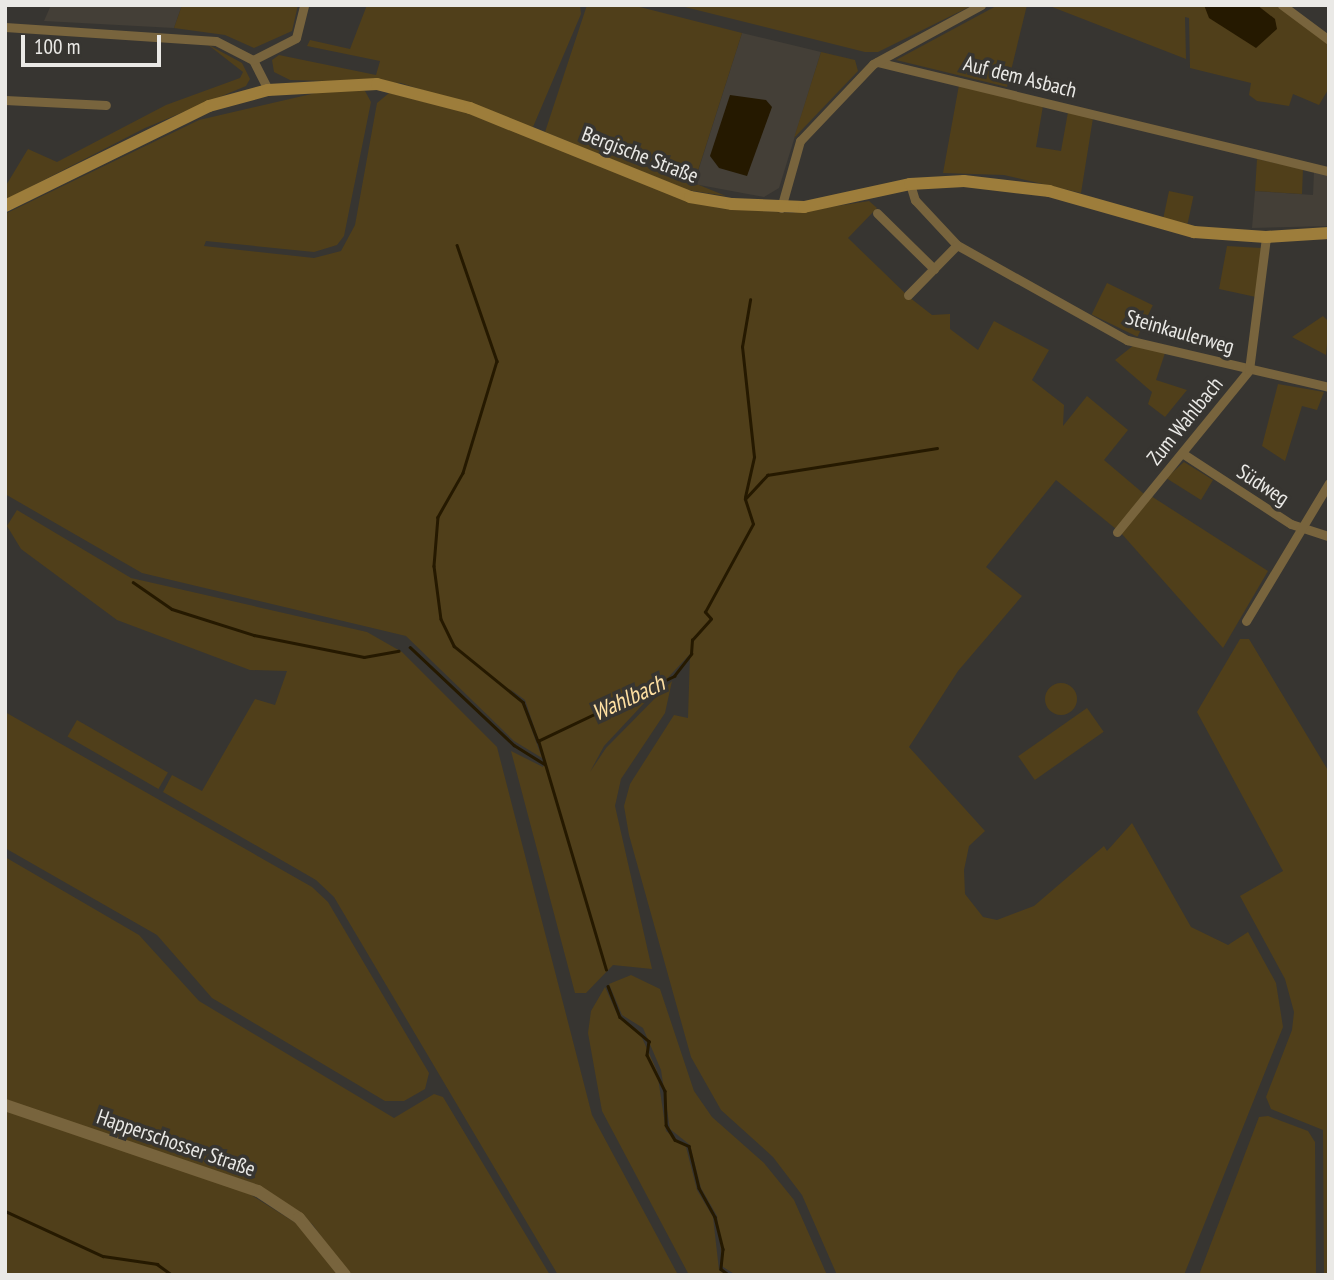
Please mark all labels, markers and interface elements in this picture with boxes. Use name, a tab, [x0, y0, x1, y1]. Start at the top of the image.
scale bar	[24, 21, 164, 65]
text: 100 m	[34, 33, 80, 60]
street label: Auf dem Asbach	[961, 51, 1079, 103]
street label: Bergische Straße	[578, 121, 702, 189]
street label: Steinkaulerweg	[1123, 304, 1237, 360]
street label: Zum Wahlbach	[1142, 372, 1228, 470]
street label: Südweg	[1232, 459, 1294, 511]
water label: Wahlbach	[587, 669, 669, 727]
street label: Happerschosser Straße	[93, 1104, 259, 1182]

